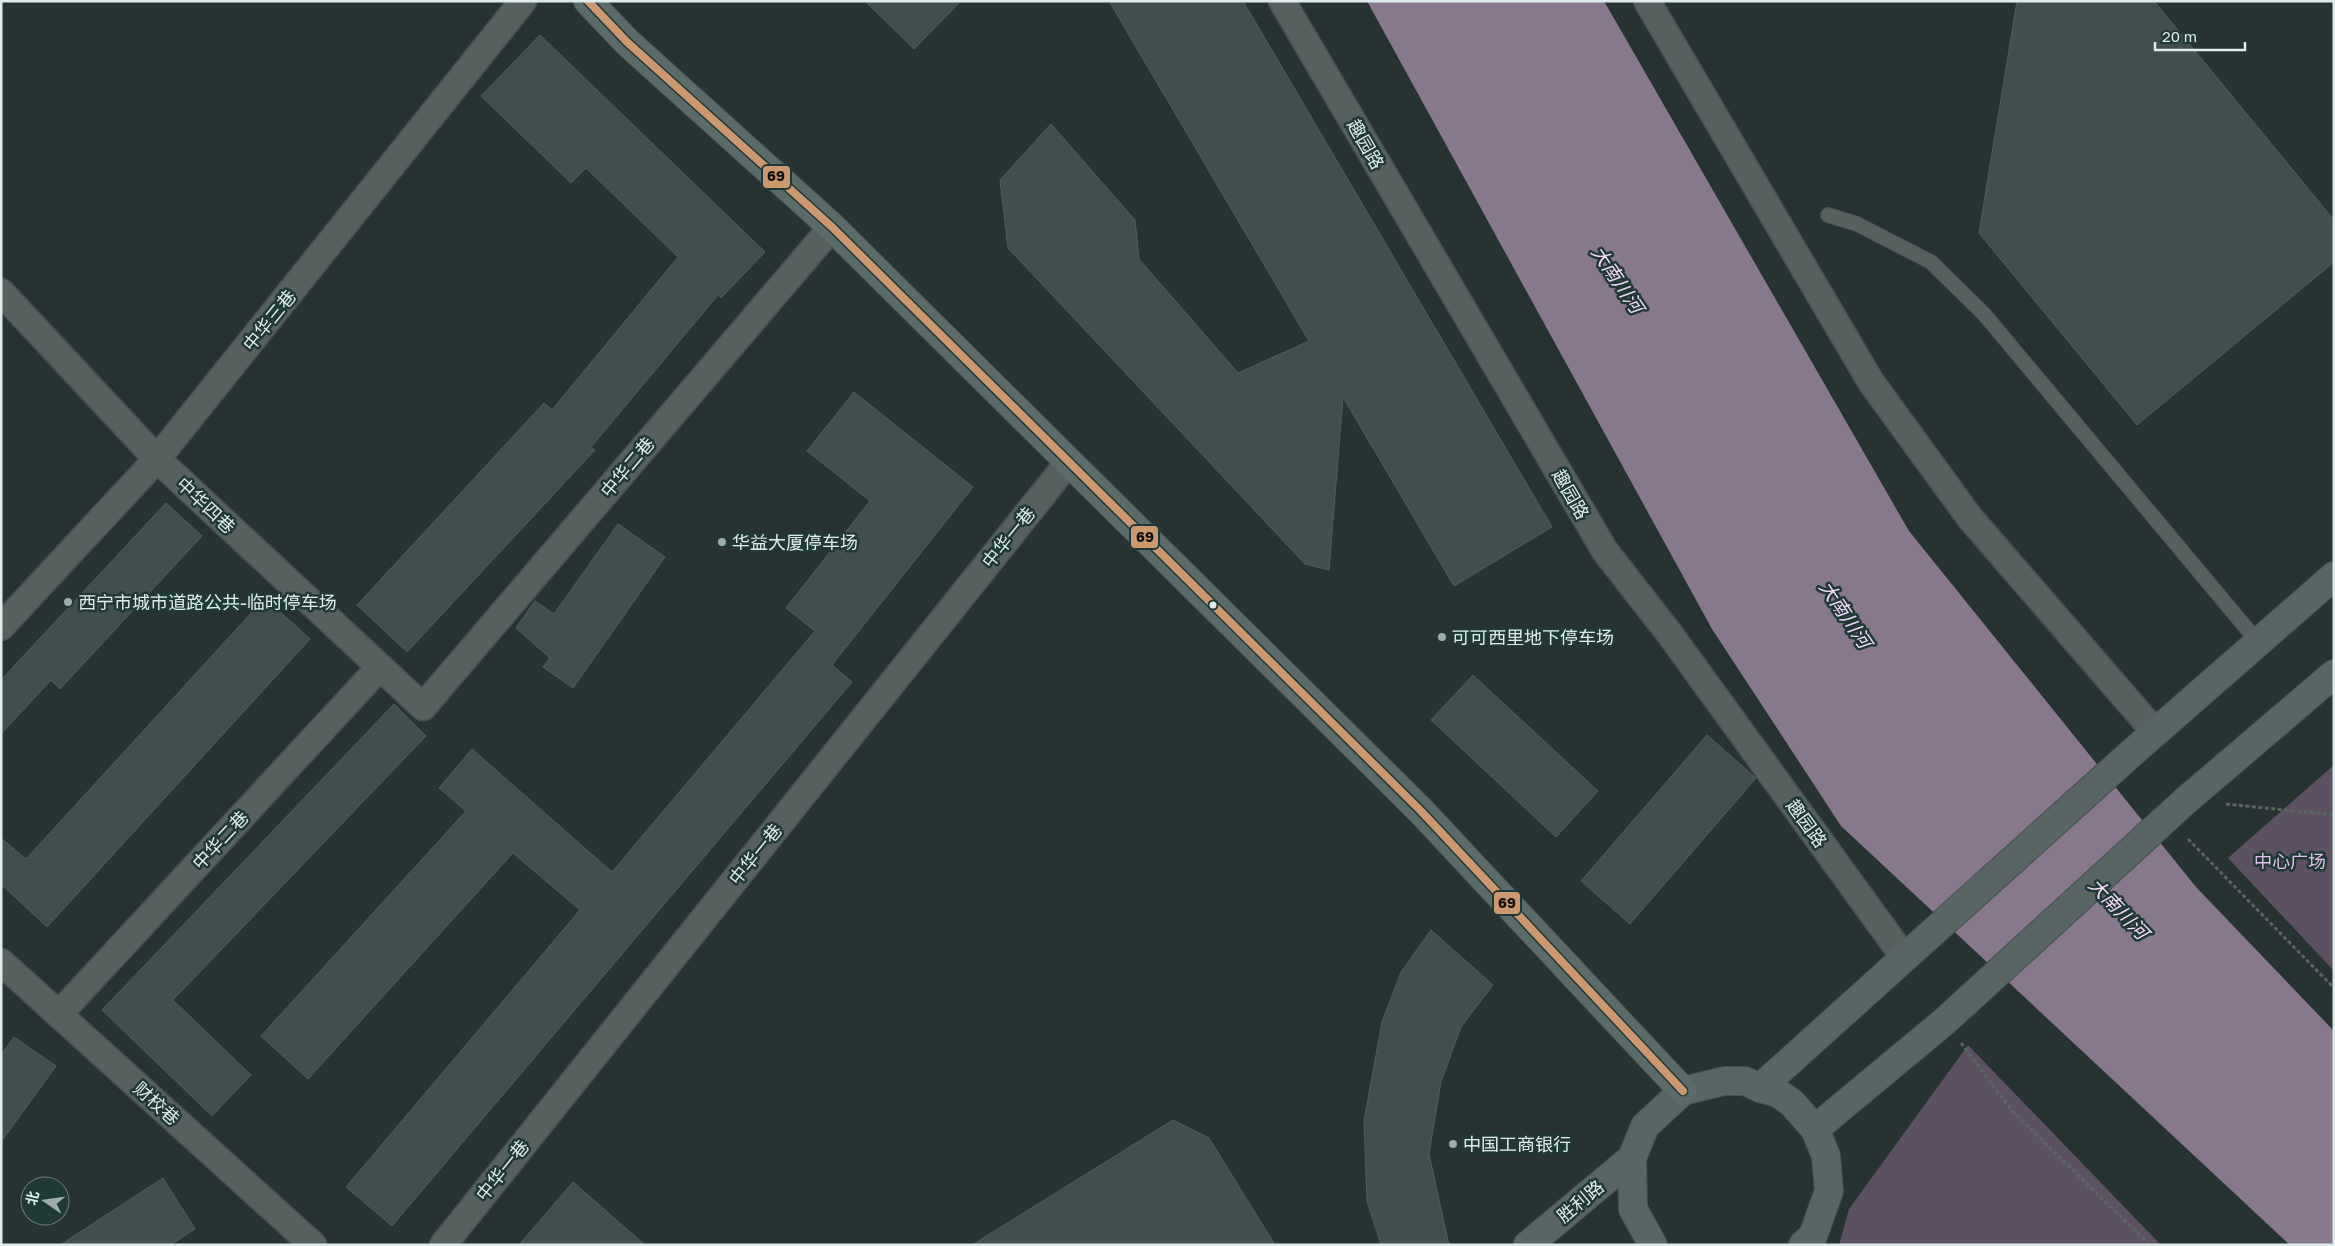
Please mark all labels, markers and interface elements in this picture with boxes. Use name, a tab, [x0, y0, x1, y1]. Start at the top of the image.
scale bar	[2155, 20, 2245, 52]
text: 20 m	[2162, 27, 2197, 45]
street label: 趣园路	[1343, 115, 1389, 173]
line badge: 69	[762, 165, 791, 189]
text: 69	[767, 167, 785, 184]
water label: 大南川河	[1587, 241, 1651, 320]
street label: 中华三巷	[238, 285, 300, 355]
street label: 中华二巷	[595, 432, 659, 502]
street label: 趣园路	[1548, 465, 1594, 523]
street label: 中华四巷	[172, 472, 240, 538]
street label: 中华一巷	[977, 502, 1039, 572]
line badge: 69	[1130, 525, 1159, 549]
text: 69	[1136, 528, 1154, 545]
place label: 华益大厦停车场	[732, 531, 858, 553]
marker: 华益大厦停车场	[716, 536, 728, 548]
water label: 大南川河	[1815, 576, 1879, 655]
place label: 西宁市城市道路公共-临时停车场	[78, 591, 337, 613]
marker: 西宁市城市道路公共-临时停车场	[62, 596, 74, 608]
unlabelled marker	[1208, 600, 1218, 610]
place label: 可可西里地下停车场	[1452, 626, 1614, 648]
marker: 可可西里地下停车场	[1436, 631, 1448, 643]
street label: 趣园路	[1782, 795, 1832, 851]
street label: 中华二巷	[187, 806, 253, 874]
street label: 中华一巷	[724, 819, 786, 889]
park label: 中心广场	[2254, 850, 2326, 872]
water label: 大南川河	[2084, 873, 2156, 946]
line badge: 69	[1493, 891, 1521, 915]
text: 69	[1498, 894, 1516, 911]
street label: 财校巷	[130, 1077, 184, 1129]
place label: 中国工商银行	[1463, 1133, 1571, 1155]
street label: 中华一巷	[471, 1135, 533, 1205]
marker: 中国工商银行	[1447, 1138, 1459, 1150]
street label: 胜利路	[1552, 1175, 1608, 1227]
north arrow	[20, 1176, 70, 1226]
text: 北	[22, 1189, 42, 1207]

